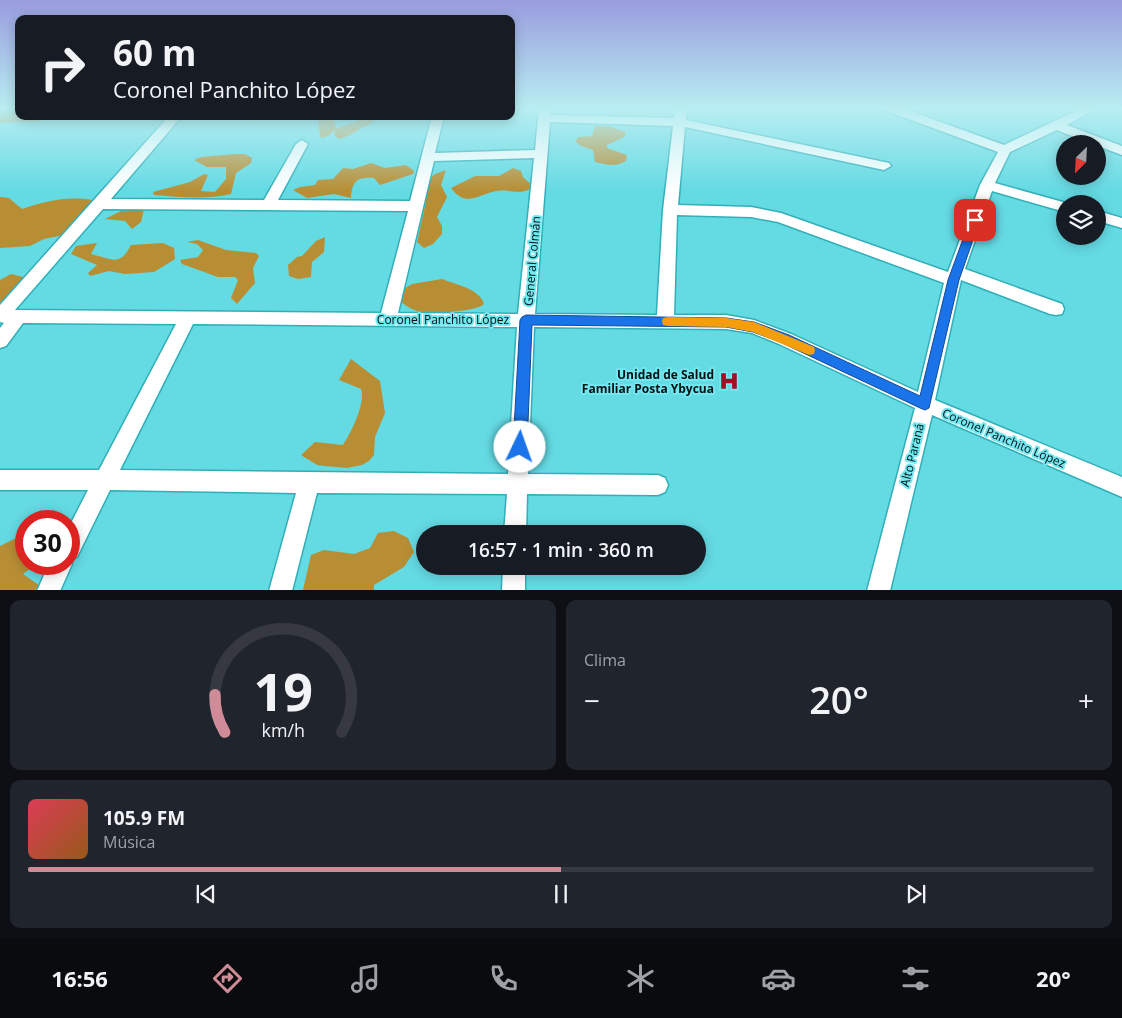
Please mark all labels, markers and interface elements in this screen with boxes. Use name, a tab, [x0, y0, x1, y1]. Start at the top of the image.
text: 60 m	[113, 29, 196, 76]
icon: right	[30, 35, 95, 100]
text: Coronel Panchito López	[113, 74, 356, 104]
north arrow	[1056, 135, 1106, 185]
map controls	[1056, 135, 1106, 245]
button: layers	[1056, 195, 1106, 245]
pin	[954, 199, 996, 241]
icon: arrive	[961, 206, 989, 234]
street label: General Colmán	[520, 215, 544, 307]
street label: Coronel Panchito López	[377, 311, 510, 328]
place label: Unidad de Salud Familiar Posta Ybycua	[582, 366, 714, 397]
hospital icon: Unidad de Salud Familiar Posta Ybycua	[718, 370, 740, 392]
street label: Coronel Panchito López	[940, 404, 1069, 472]
position arrow	[493, 420, 545, 472]
street label: Alto Paraná	[896, 422, 928, 488]
speed limit sign: 30	[15, 510, 80, 575]
text: 16:57 · 1 min · 360 m	[468, 537, 654, 563]
text: Clima	[584, 649, 626, 671]
text: 19	[253, 655, 313, 726]
text: 20°	[809, 673, 869, 725]
text: −	[584, 681, 600, 719]
text: +	[1078, 681, 1094, 719]
text: km/h	[261, 718, 305, 742]
text: 105.9 FM	[103, 805, 185, 831]
text: Música	[103, 831, 155, 853]
icon: previous	[192, 880, 220, 908]
icon: pause	[547, 880, 575, 908]
icon: next	[902, 880, 930, 908]
icon: directions	[210, 961, 245, 996]
icon: music	[348, 961, 383, 996]
icon: phone	[486, 961, 521, 996]
icon: climate	[623, 961, 658, 996]
icon: car	[761, 961, 796, 996]
icon: filters	[898, 961, 933, 996]
text: 16:56	[51, 963, 108, 993]
text: 20°	[1036, 963, 1071, 993]

